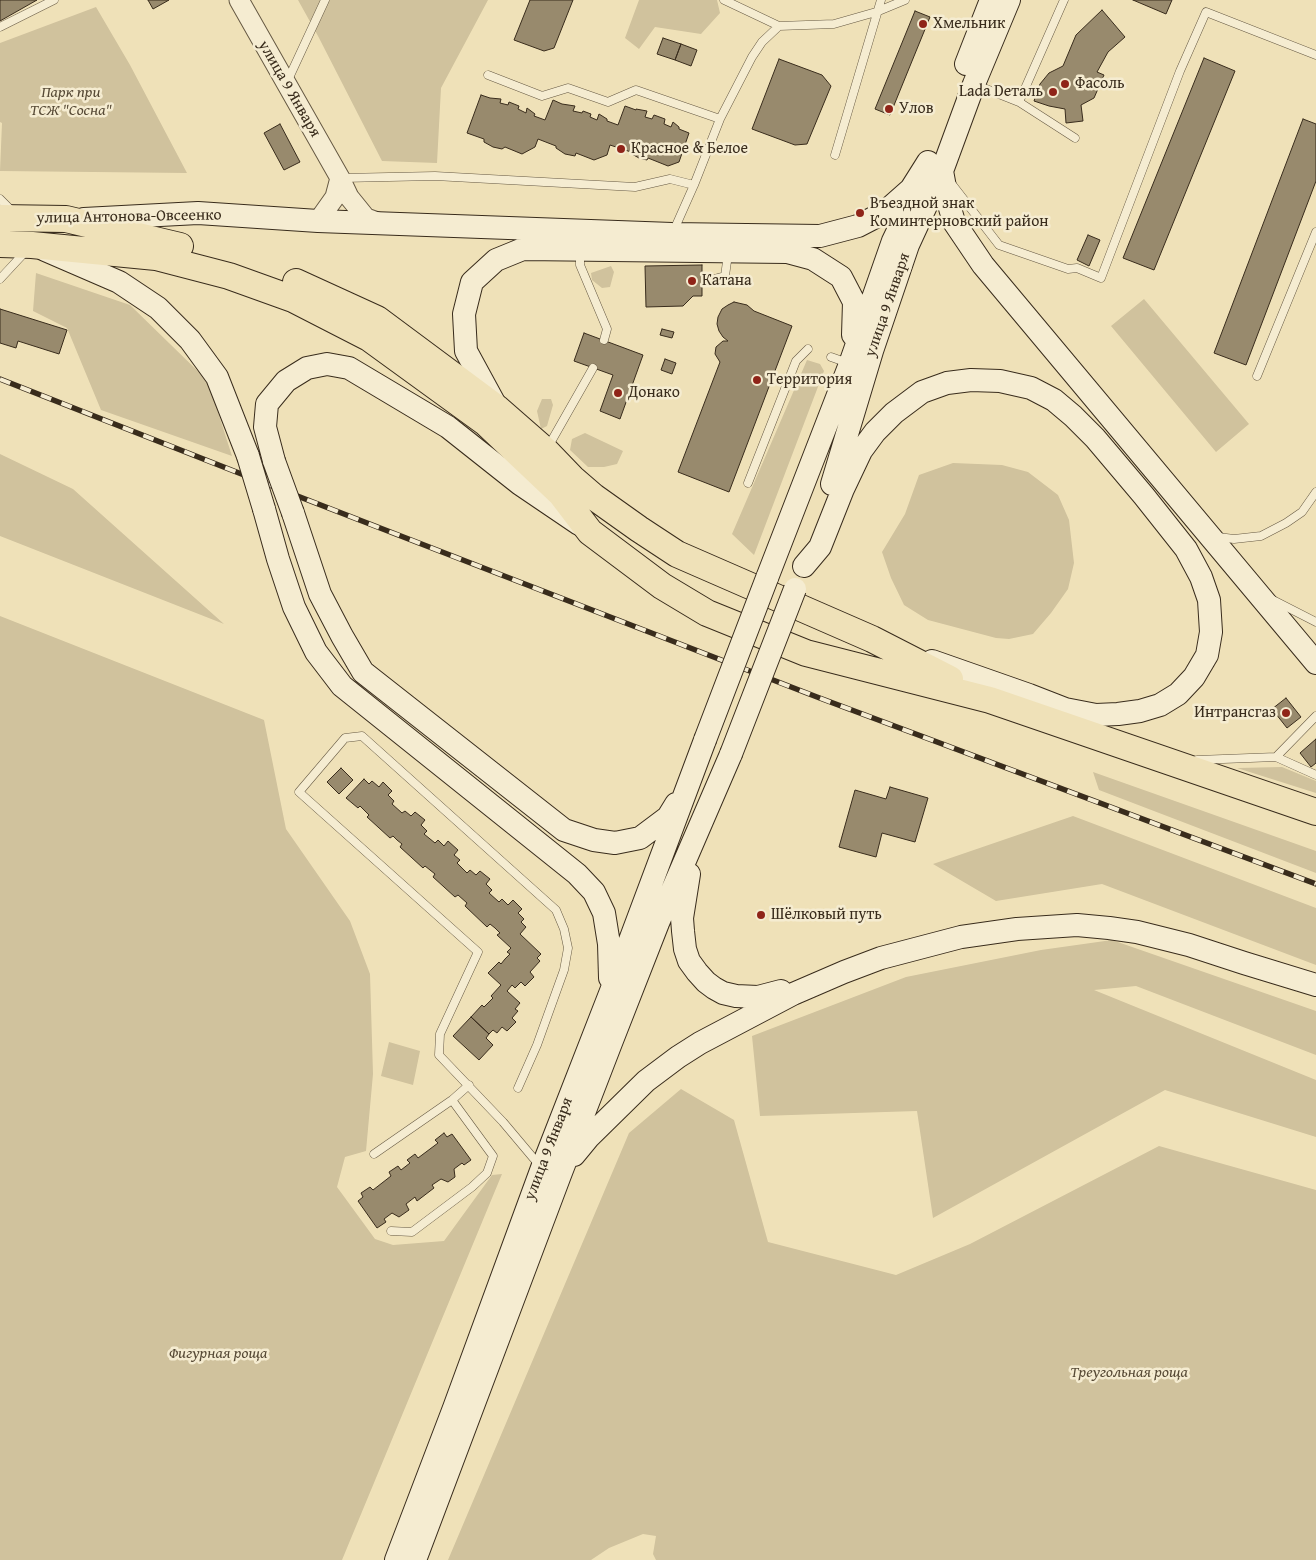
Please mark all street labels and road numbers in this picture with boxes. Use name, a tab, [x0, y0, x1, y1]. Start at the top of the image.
street label: улица 9 Января	[253, 37, 325, 141]
street label: улица Антонова-Овсеенко	[36, 206, 222, 228]
street label: улица 9 Января	[861, 250, 915, 360]
street label: улица 9 Января	[521, 1095, 577, 1203]

